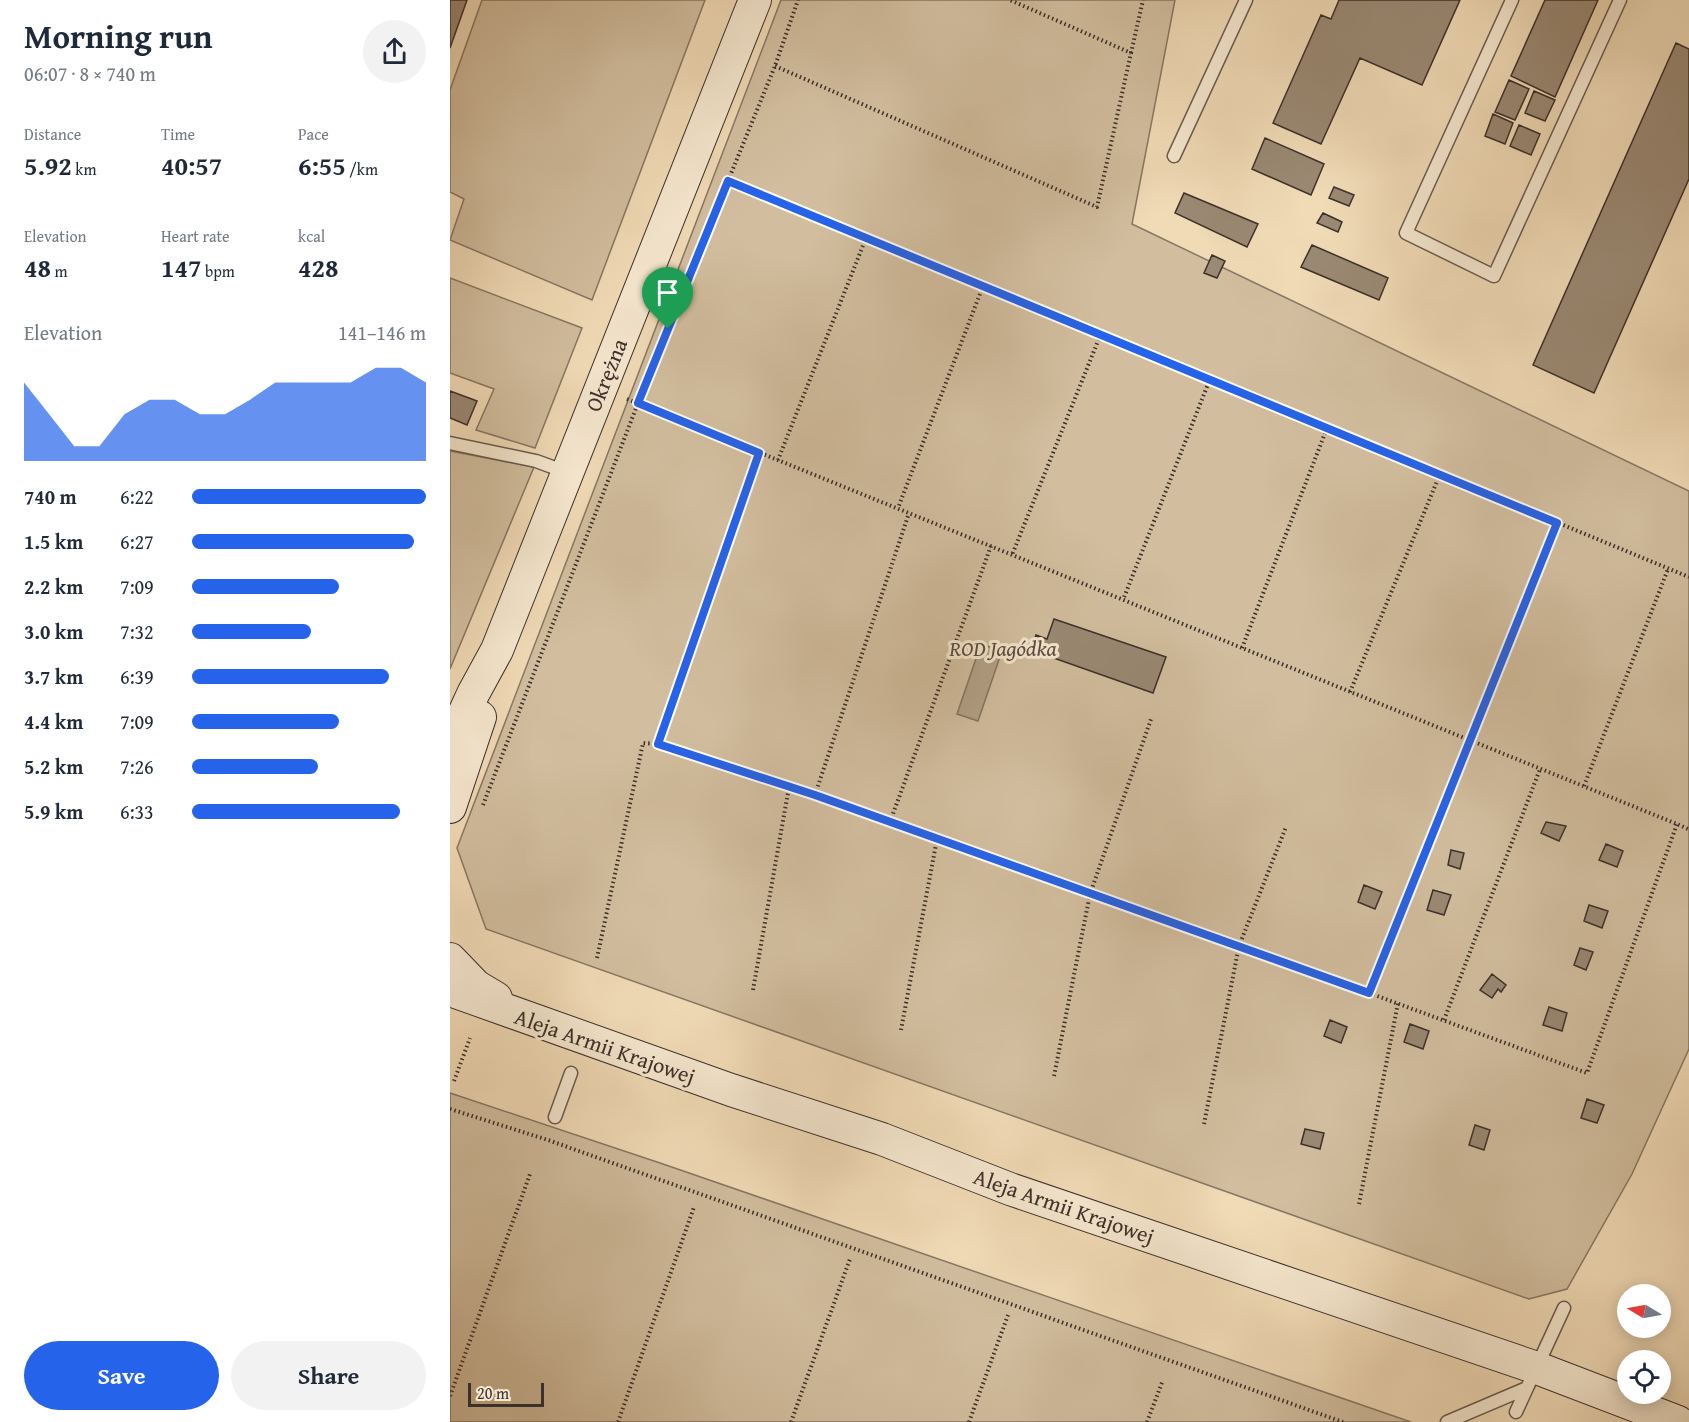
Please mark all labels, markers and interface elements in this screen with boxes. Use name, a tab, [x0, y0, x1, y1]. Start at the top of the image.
text: Morning run	[24, 12, 213, 60]
button: share	[363, 20, 426, 83]
text: 06:07 · 8 × 740 m	[24, 59, 156, 88]
text: Distance	[24, 122, 81, 146]
text: Time	[161, 122, 195, 146]
text: Pace	[298, 122, 329, 146]
text: 5.92	[24, 146, 72, 185]
text: 40:57	[161, 146, 222, 185]
text: 6:55	[298, 146, 346, 185]
text: km	[72, 157, 96, 181]
text: /km	[346, 157, 378, 181]
text: Elevation	[24, 224, 87, 248]
text: Heart rate	[161, 224, 230, 248]
text: kcal	[298, 224, 325, 248]
text: 48	[24, 248, 51, 287]
text: 147	[161, 248, 201, 287]
text: 428	[298, 248, 338, 287]
text: m	[51, 259, 68, 283]
text: bpm	[201, 259, 235, 283]
pin	[642, 267, 693, 329]
icon: arrive	[651, 276, 684, 309]
text: Elevation	[24, 318, 102, 347]
text: 141–146 m	[338, 318, 426, 347]
street label: Okrężna	[577, 333, 635, 416]
text: 740 m	[24, 482, 77, 511]
text: 6:22	[120, 482, 154, 511]
text: 1.5 km	[24, 527, 83, 556]
text: 6:27	[120, 527, 154, 556]
text: 2.2 km	[24, 572, 83, 601]
text: 7:09	[120, 572, 154, 601]
text: 3.0 km	[24, 617, 83, 646]
text: 7:32	[120, 617, 154, 646]
park label: ROD Jagódka	[948, 632, 1057, 664]
text: 3.7 km	[24, 662, 83, 691]
text: 6:39	[120, 662, 154, 691]
text: 4.4 km	[24, 707, 83, 736]
text: 7:09	[120, 707, 154, 736]
text: 5.2 km	[24, 752, 83, 781]
text: 7:26	[120, 752, 154, 781]
text: 5.9 km	[24, 797, 83, 826]
text: 6:33	[120, 797, 154, 826]
street label: Aleja Armii Krajowej	[510, 1000, 700, 1092]
street label: Aleja Armii Krajowej	[969, 1160, 1159, 1252]
north arrow	[1617, 1284, 1671, 1338]
map controls	[1617, 1284, 1671, 1404]
button: Save	[24, 1341, 219, 1410]
button: Share	[231, 1341, 426, 1410]
button: locate	[1617, 1350, 1671, 1404]
scale bar	[468, 1380, 544, 1408]
text: 20 m	[477, 1381, 509, 1405]

